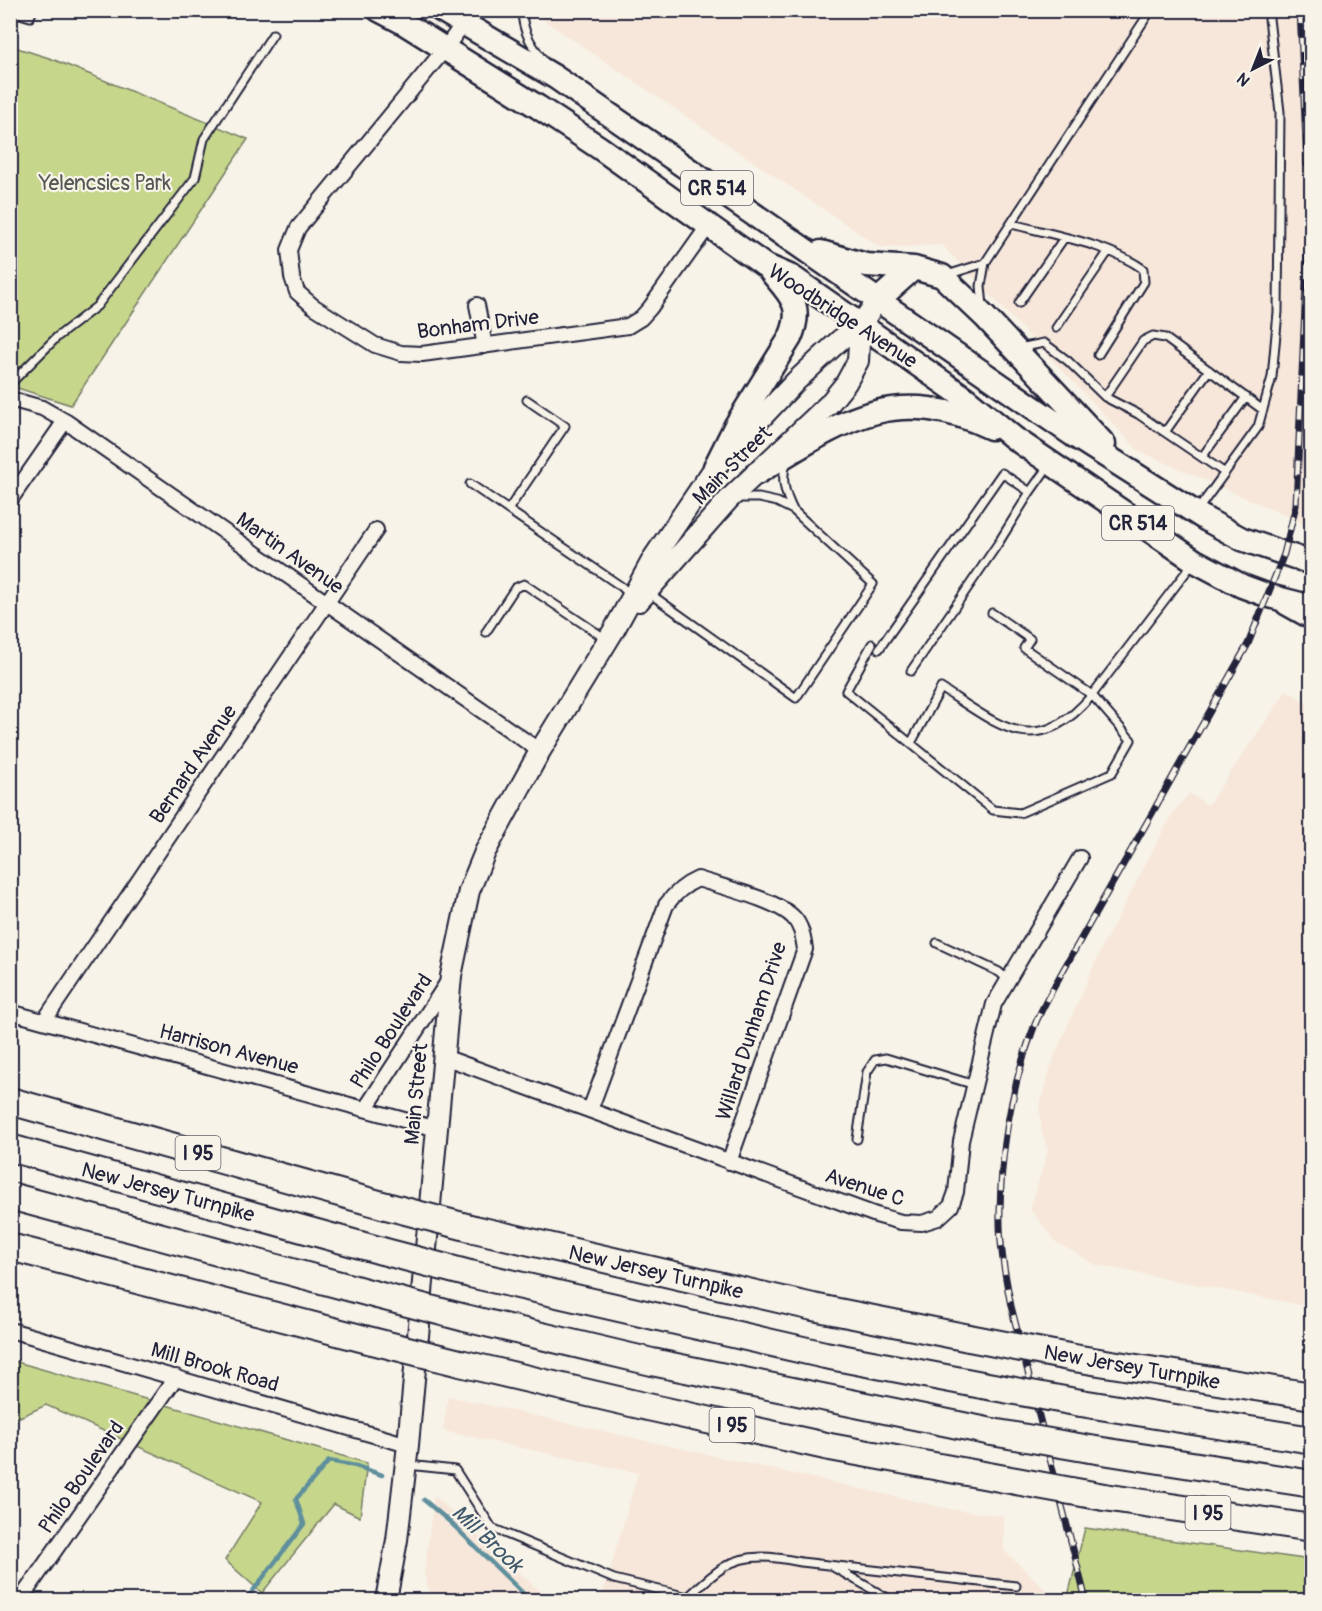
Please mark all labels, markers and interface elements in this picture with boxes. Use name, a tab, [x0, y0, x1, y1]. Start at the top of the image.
north arrow	[1223, 39, 1283, 99]
text: N	[1233, 68, 1254, 90]
park label: Yelencsics Park	[38, 170, 171, 197]
road number: CR 514	[681, 171, 753, 205]
street label: Woodbridge Avenue	[763, 258, 923, 375]
street label: Bonham Drive	[416, 304, 541, 345]
street label: Main Street	[687, 419, 778, 511]
street label: Martin Avenue	[231, 506, 349, 601]
road number: CR 514	[1102, 506, 1174, 540]
street label: Bernard Avenue	[144, 699, 244, 829]
street label: Willard Dunham Drive	[710, 938, 793, 1124]
street label: Philo Boulevard	[344, 969, 439, 1094]
street label: Harrison Avenue	[156, 1018, 302, 1081]
street label: Main Street	[399, 1042, 434, 1146]
road number: I 95	[176, 1136, 220, 1170]
street label: New Jersey Turnpike	[78, 1156, 258, 1229]
street label: Avenue C	[822, 1162, 908, 1213]
street label: New Jersey Turnpike	[566, 1239, 746, 1306]
street label: Mill Brook Road	[148, 1336, 282, 1399]
street label: New Jersey Turnpike	[1042, 1339, 1223, 1396]
road number: I 95	[710, 1408, 754, 1442]
street label: Philo Boulevard	[33, 1416, 130, 1539]
road number: I 95	[1186, 1496, 1230, 1530]
water label: Mill Brook	[446, 1499, 530, 1580]

